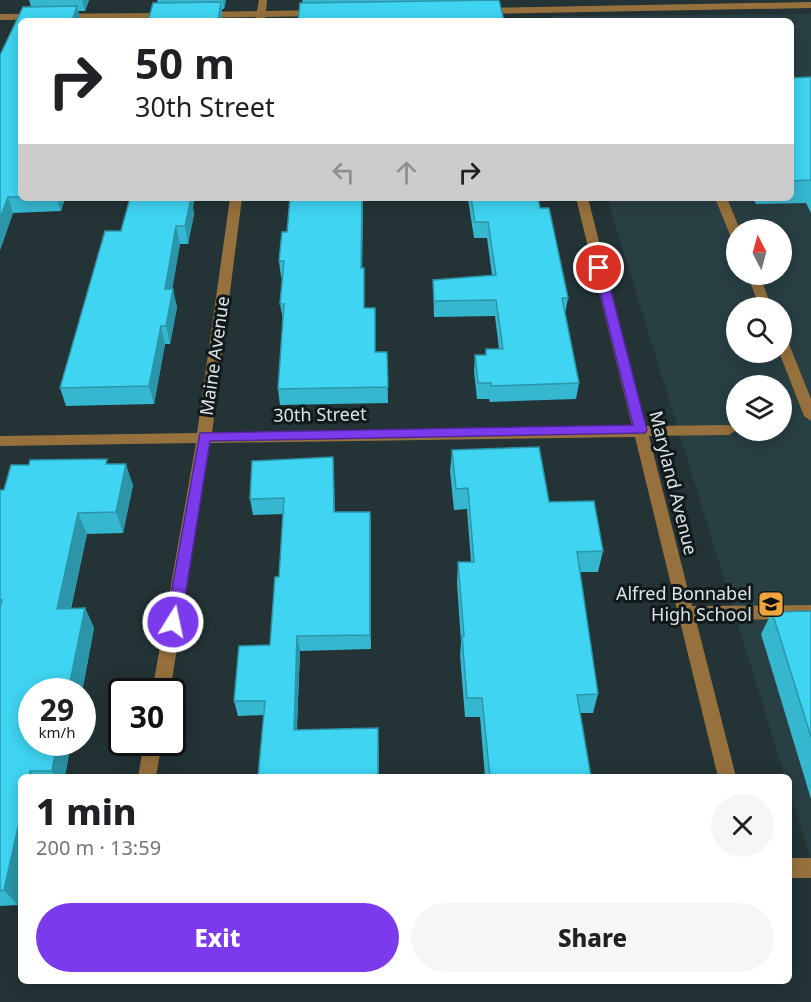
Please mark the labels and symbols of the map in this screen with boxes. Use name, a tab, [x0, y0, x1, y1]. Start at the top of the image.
north arrow	[726, 219, 792, 285]
pin	[573, 242, 624, 293]
street label: Maine Avenue	[194, 295, 234, 417]
street label: 30th Street	[273, 401, 367, 427]
street label: Maryland Avenue	[644, 408, 703, 557]
place label: Alfred Bonnabel High School	[616, 581, 752, 626]
school or university icon: Alfred Bonnabel High School	[756, 589, 786, 619]
position arrow	[141, 590, 205, 654]
speed limit sign: 30	[108, 678, 186, 756]

